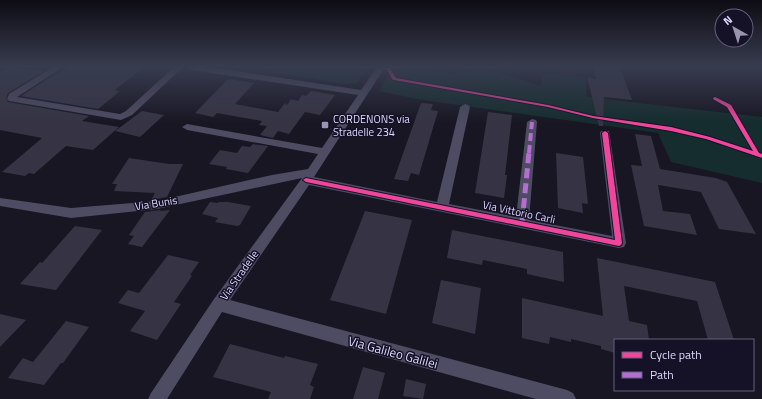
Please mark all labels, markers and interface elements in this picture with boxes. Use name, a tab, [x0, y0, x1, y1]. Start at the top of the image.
north arrow	[714, 8, 754, 48]
text: N	[720, 12, 736, 29]
place label: CORDENONS via Stradelle 234	[333, 111, 410, 140]
marker: CORDENONS via Stradelle 234	[320, 120, 330, 130]
street label: Via Bunis	[134, 192, 178, 214]
street label: Via Vittorio Carli	[481, 197, 557, 227]
street label: Via Stradelle	[216, 246, 262, 303]
street label: Via Galileo Galilei	[346, 330, 440, 374]
legend	[614, 339, 754, 391]
text: Cycle path	[650, 345, 702, 364]
text: Path	[650, 365, 674, 384]

